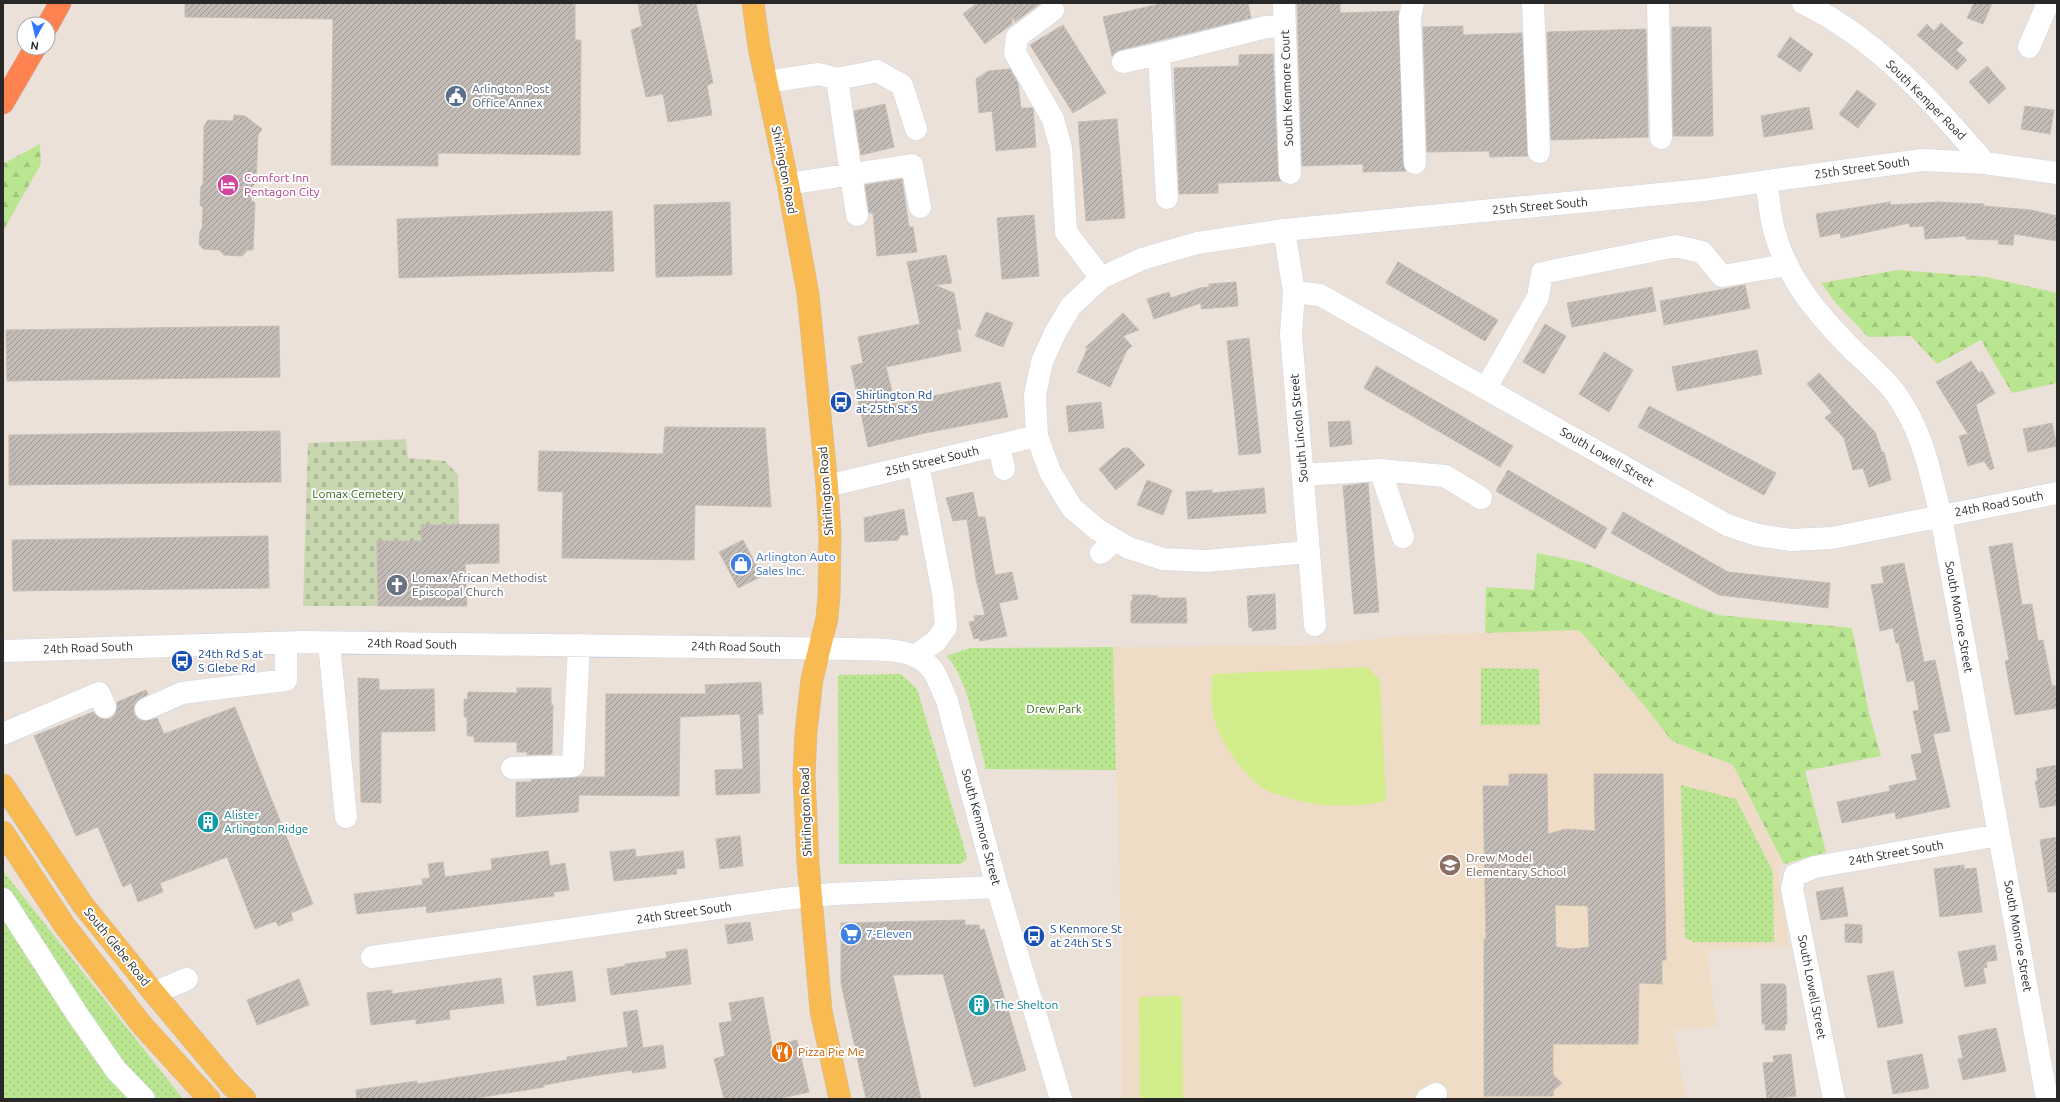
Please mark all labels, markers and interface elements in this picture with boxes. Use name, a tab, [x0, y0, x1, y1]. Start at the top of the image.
north arrow	[16, 16, 56, 56]
street label: South Kenmore Court	[1278, 29, 1295, 147]
text: N	[30, 39, 40, 52]
street label: South Kemper Road	[1884, 57, 1969, 142]
place label: Arlington Post Office Annex	[472, 82, 550, 109]
public building icon: Arlington Post Office Annex	[443, 83, 469, 109]
street label: Shirlington Road	[770, 125, 799, 215]
street label: 25th Street South	[1814, 154, 1910, 181]
place label: Comfort Inn Pentagon City	[244, 171, 320, 198]
hotel icon: Comfort Inn Pentagon City	[215, 172, 241, 198]
street label: 25th Street South	[1492, 195, 1588, 216]
street label: South Lincoln Street	[1287, 373, 1310, 483]
place label: Shirlington Rd at 25th St S	[856, 388, 932, 415]
bus stop icon: Shirlington Rd at 25th St S	[828, 389, 854, 415]
street label: South Lowell Street	[1558, 424, 1657, 489]
street label: 25th Street South	[884, 443, 980, 478]
street label: Shirlington Road	[816, 446, 835, 536]
park label: Lomax Cemetery	[312, 487, 404, 500]
street label: 24th Road South	[1953, 489, 2044, 518]
place label: Arlington Auto Sales Inc.	[756, 550, 836, 577]
shop icon: Arlington Auto Sales Inc.	[728, 551, 754, 577]
street label: South Monroe Street	[1943, 560, 1976, 674]
place label: Lomax African Methodist Episcopal Church	[412, 571, 547, 598]
church icon: Lomax African Methodist Episcopal Church	[384, 572, 410, 598]
street label: 24th Road South	[367, 636, 457, 651]
street label: 24th Road South	[43, 639, 133, 656]
street label: 24th Road South	[691, 639, 781, 654]
place label: 24th Rd S at S Glebe Rd	[198, 647, 263, 674]
bus stop icon: 24th Rd S at S Glebe Rd	[169, 648, 195, 674]
park label: Drew Park	[1026, 702, 1082, 715]
street label: Shirlington Road	[797, 767, 814, 857]
street label: South Kenmore Street	[960, 767, 1003, 887]
place label: Alister Arlington Ridge	[224, 808, 308, 835]
building icon: Alister Arlington Ridge	[195, 809, 221, 835]
street label: 24th Street South	[1848, 838, 1944, 867]
place label: Drew Model Elementary School	[1466, 851, 1566, 878]
school or university icon: Drew Model Elementary School	[1437, 852, 1463, 878]
street label: South Monroe Street	[2002, 879, 2035, 993]
street label: 24th Street South	[636, 899, 732, 926]
street label: South Glebe Road	[82, 905, 153, 988]
supermarket icon: 7-Eleven	[838, 921, 864, 947]
place label: S Kenmore St at 24th St S	[1050, 922, 1122, 949]
bus stop icon: S Kenmore St at 24th St S	[1021, 923, 1047, 949]
place label: 7-Eleven	[866, 927, 912, 940]
street label: South Lowell Street	[1796, 934, 1829, 1040]
building icon: The Shelton	[966, 992, 992, 1018]
place label: The Shelton	[994, 998, 1058, 1011]
restaurant icon: Pizza Pie Me	[769, 1039, 795, 1065]
place label: Pizza Pie Me	[798, 1045, 865, 1058]

